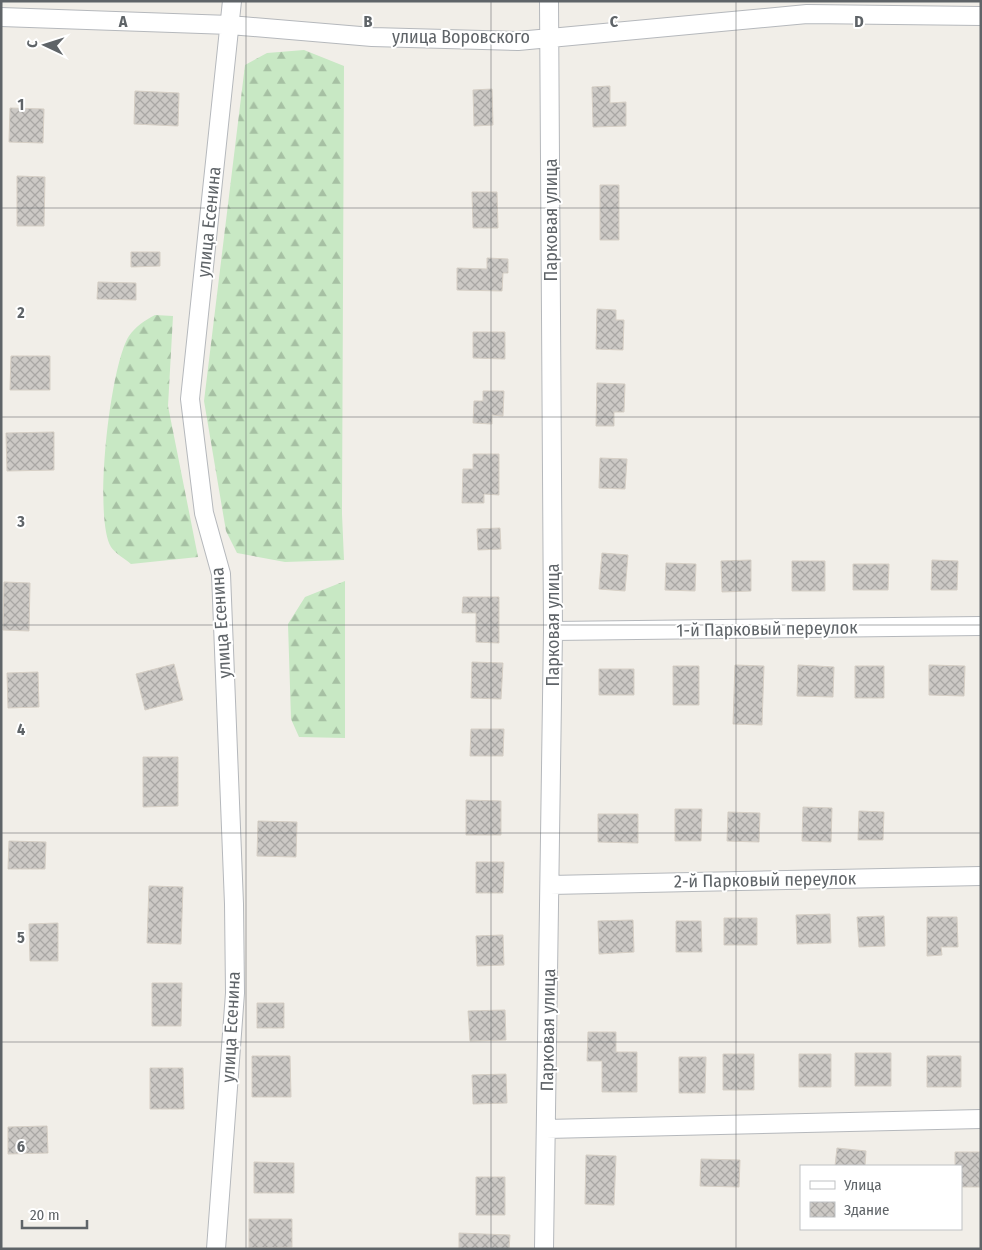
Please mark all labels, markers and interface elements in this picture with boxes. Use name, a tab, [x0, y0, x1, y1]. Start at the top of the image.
text: A	[118, 12, 128, 31]
text: B	[364, 12, 373, 31]
text: C	[610, 12, 619, 31]
text: D	[854, 12, 864, 31]
north arrow	[20, 20, 70, 70]
street label: улица Воровского	[392, 26, 530, 48]
text: С	[24, 39, 41, 48]
text: 1	[18, 95, 24, 114]
street label: Парковая улица	[540, 158, 562, 281]
street label: улица Есенина	[192, 165, 226, 279]
text: 2	[16, 303, 25, 322]
text: 3	[16, 512, 25, 531]
street label: Парковая улица	[542, 563, 564, 686]
street label: улица Есенина	[206, 567, 236, 679]
street label: 1-й Парковый переулок	[676, 616, 858, 642]
text: 4	[17, 720, 25, 739]
street label: 2-й Парковый переулок	[674, 867, 857, 893]
text: 5	[17, 928, 25, 947]
street label: Парковая улица	[536, 968, 560, 1092]
street label: улица Есенина	[217, 971, 245, 1083]
text: 6	[17, 1137, 25, 1156]
legend	[800, 1165, 962, 1230]
text: Улица	[843, 1176, 882, 1194]
scale bar	[22, 1198, 88, 1230]
text: Здание	[844, 1201, 890, 1219]
text: 20 m	[30, 1206, 60, 1224]

